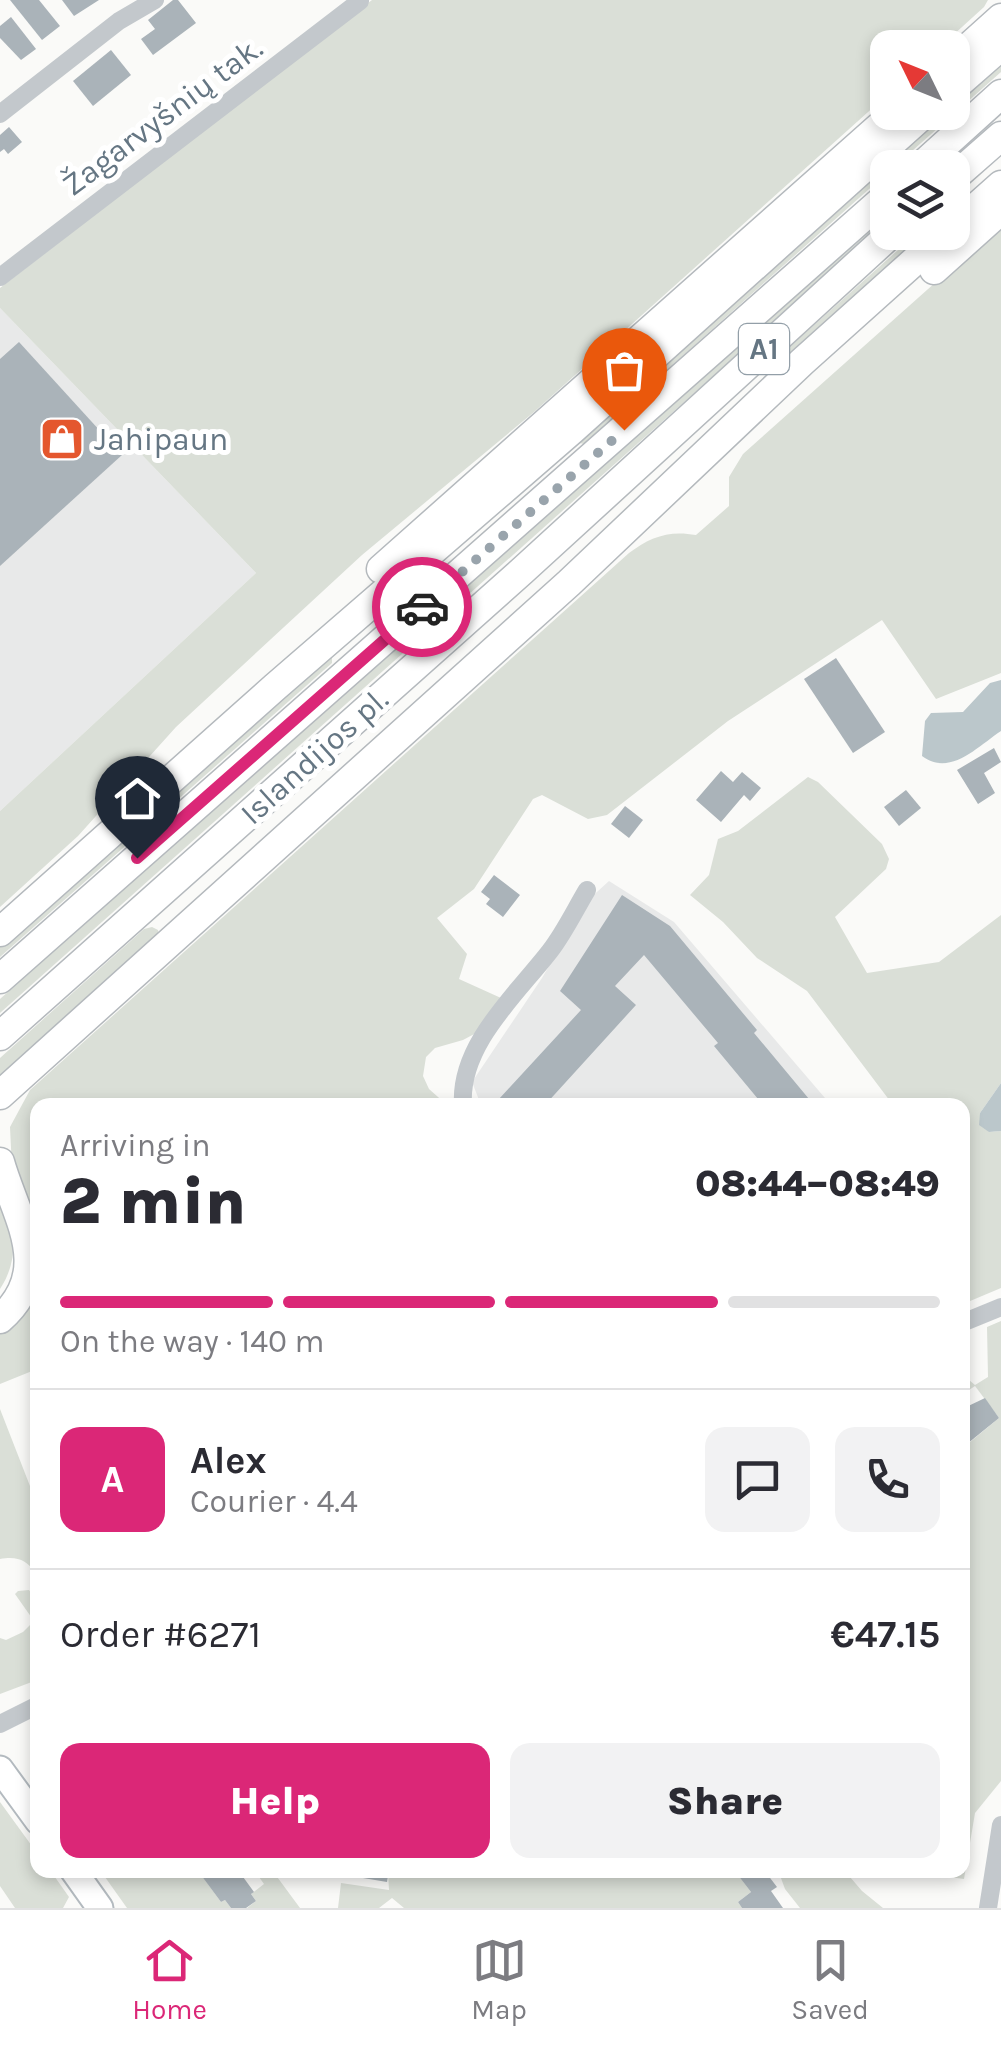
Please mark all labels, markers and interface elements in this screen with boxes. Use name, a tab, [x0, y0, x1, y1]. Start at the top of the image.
street label: Žagarvyšnių tak.	[54, 28, 270, 204]
north arrow	[870, 30, 970, 130]
map controls	[870, 30, 970, 250]
button: layers	[870, 150, 970, 250]
road number: A1	[739, 324, 789, 374]
pin	[582, 328, 667, 431]
icon: bag	[597, 343, 652, 398]
shop icon: Jahipaun	[39, 416, 85, 462]
place label: Jahipaun	[94, 421, 228, 458]
courier	[372, 557, 472, 657]
icon: car	[395, 580, 450, 635]
street label: Islandijos pl.	[233, 681, 396, 832]
pin	[95, 756, 180, 859]
icon: home	[110, 771, 165, 826]
text: Arriving in	[60, 1127, 211, 1164]
text: 08:44–08:49	[695, 1161, 940, 1206]
text: 2 min	[60, 1163, 246, 1239]
text: On the way · 140 m	[60, 1323, 325, 1360]
button: chat	[705, 1427, 810, 1532]
button: phone	[835, 1427, 940, 1532]
text: Alex	[190, 1438, 267, 1483]
text: A	[101, 1457, 124, 1502]
text: Courier · 4.4	[190, 1483, 358, 1520]
text: Order #6271	[60, 1612, 261, 1657]
text: €47.15	[831, 1612, 940, 1657]
button: Help	[60, 1743, 490, 1858]
button: Share	[510, 1743, 940, 1858]
tab: Home	[132, 1933, 207, 2026]
tab: Map	[471, 1933, 527, 2026]
tab: Saved	[791, 1933, 869, 2026]

